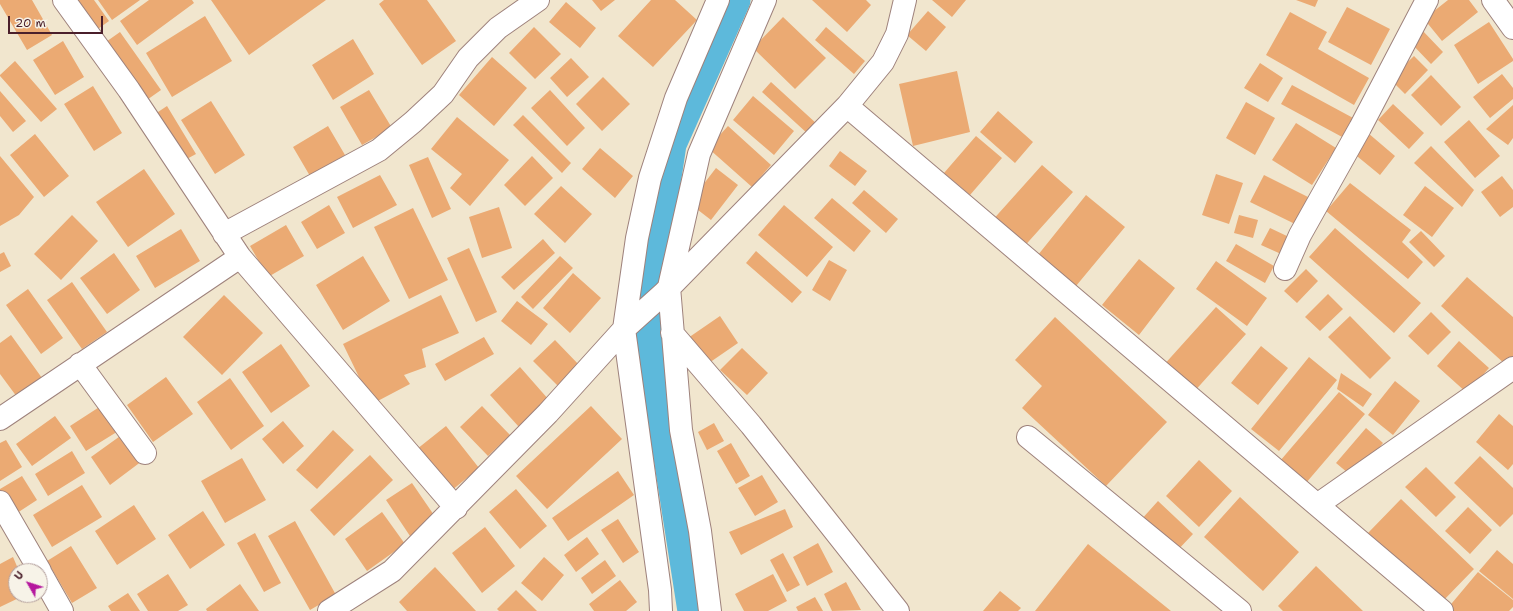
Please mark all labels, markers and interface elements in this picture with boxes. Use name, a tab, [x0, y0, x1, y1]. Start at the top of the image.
scale bar	[10, 8, 105, 34]
text: 20 m	[15, 15, 46, 31]
north arrow	[8, 563, 48, 603]
text: U	[11, 568, 27, 583]

